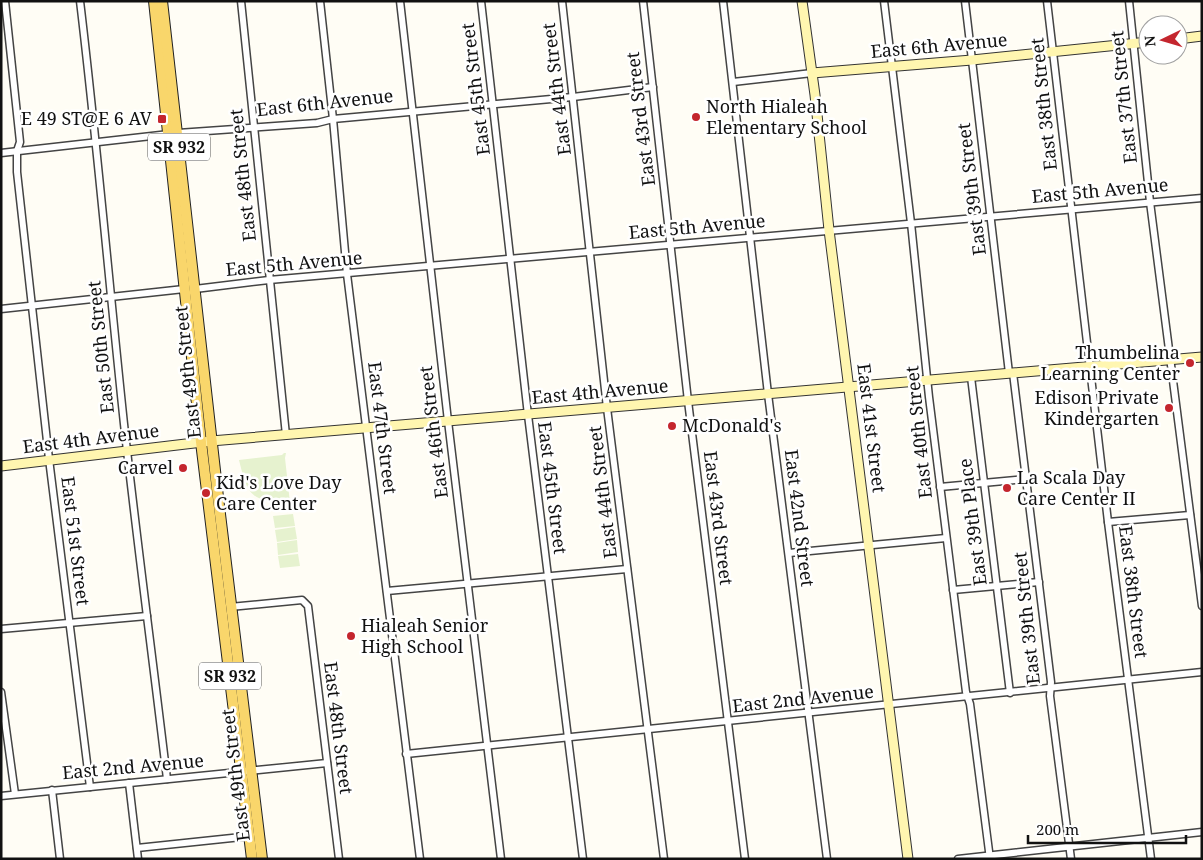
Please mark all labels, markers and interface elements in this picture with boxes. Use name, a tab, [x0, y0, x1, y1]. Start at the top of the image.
north arrow	[1138, 15, 1188, 65]
street label: East 45th Street	[455, 22, 495, 157]
street label: East 44th Street	[536, 22, 576, 157]
street label: East 6th Avenue	[869, 27, 1008, 63]
street label: East 37th Street	[1104, 30, 1142, 165]
text: N	[1140, 35, 1159, 48]
street label: East 38th Street	[1024, 37, 1062, 172]
street label: East 43rd Street	[620, 51, 660, 188]
street label: East 6th Avenue	[255, 83, 394, 121]
place label: North Hialeah Elementary School	[706, 94, 867, 139]
place label: E 49 ST@E 6 AV	[21, 106, 153, 130]
street label: East 48th Street	[223, 108, 261, 243]
marker: North Hialeah Elementary School	[690, 111, 702, 123]
marker: E 49 ST@E 6 AV	[156, 113, 168, 125]
street label: East 39th Street	[951, 122, 991, 257]
road number: SR 932	[148, 134, 210, 160]
street label: East 5th Avenue	[1030, 172, 1169, 208]
street label: East 5th Avenue	[627, 208, 766, 244]
street label: East 5th Avenue	[224, 245, 363, 281]
street label: East 50th Street	[81, 280, 119, 415]
street label: East 49th Street	[168, 305, 206, 440]
place label: Thumbelina Learning Center	[1040, 340, 1181, 385]
marker: Thumbelina Learning Center	[1184, 357, 1196, 369]
street label: East 47th Street	[363, 360, 403, 495]
street label: East 41st Street	[852, 362, 892, 494]
street label: East 46th Street	[413, 365, 453, 500]
street label: East 40th Street	[899, 365, 937, 500]
street label: East 4th Avenue	[530, 373, 669, 409]
place label: Edison Private Kindergarten	[1035, 385, 1159, 430]
marker: Edison Private Kindergarten	[1163, 402, 1175, 414]
place label: McDonald's	[682, 413, 782, 437]
street label: East 4th Avenue	[21, 418, 160, 458]
street label: East 45th Street	[533, 420, 573, 555]
marker: McDonald's	[666, 420, 678, 432]
street label: East 44th Street	[582, 425, 622, 560]
street label: East 42nd Street	[780, 448, 820, 588]
street label: East 43rd Street	[699, 449, 739, 586]
place label: Carvel	[118, 455, 173, 479]
street label: East 39th Place	[952, 457, 992, 587]
marker: Carvel	[177, 462, 189, 474]
place label: La Scala Day Care Center II	[1017, 465, 1136, 510]
place label: Kid's Love Day Care Center	[216, 470, 342, 515]
street label: East 51st Street	[56, 475, 96, 607]
marker: La Scala Day Care Center II	[1001, 482, 1013, 494]
marker: Kid's Love Day Care Center	[200, 487, 212, 499]
street label: East 38th Street	[1114, 524, 1154, 659]
street label: East 39th Street	[1007, 551, 1045, 686]
place label: Hialeah Senior High School	[361, 613, 489, 658]
marker: Hialeah Senior High School	[345, 630, 357, 642]
street label: East 48th Street	[319, 660, 359, 795]
road number: SR 932	[199, 662, 261, 689]
street label: East 2nd Avenue	[731, 679, 875, 717]
street label: East 49th Street	[215, 708, 255, 843]
street label: East 2nd Avenue	[61, 748, 205, 784]
scale bar	[1028, 812, 1186, 844]
text: 200 m	[1036, 819, 1079, 839]

